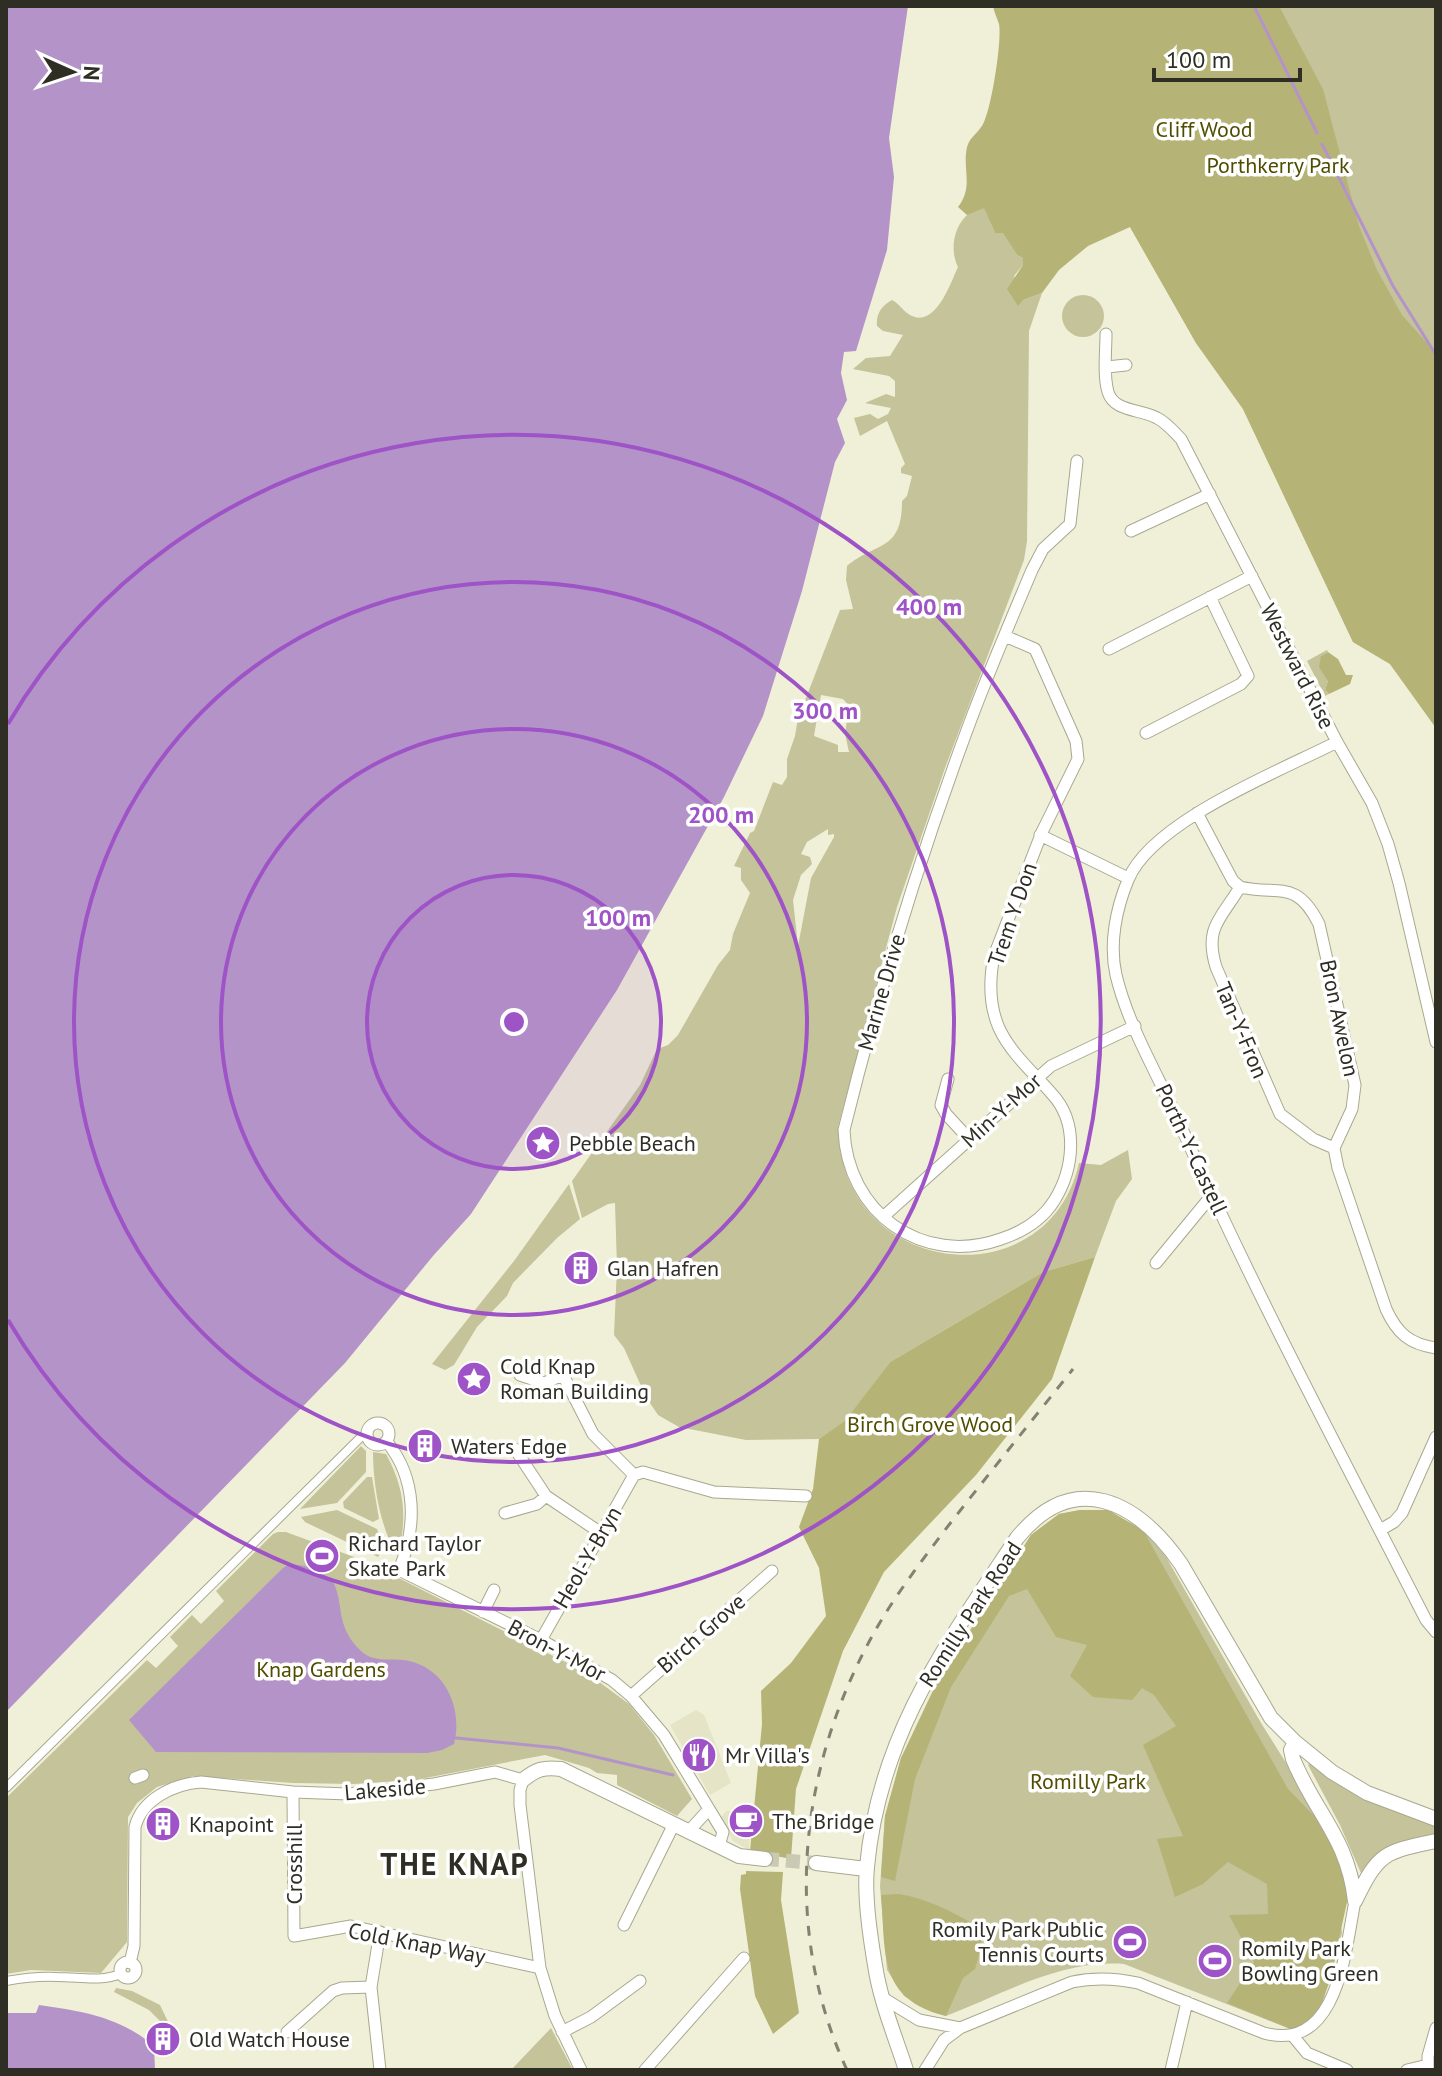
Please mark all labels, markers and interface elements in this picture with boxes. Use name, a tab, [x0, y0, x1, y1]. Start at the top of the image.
north arrow	[32, 32, 112, 112]
scale bar	[1154, 32, 1300, 82]
text: 100 m	[1166, 44, 1231, 75]
text: N	[78, 65, 106, 81]
park label: Cliff Wood	[1155, 115, 1253, 143]
park label: Porthkerry Park	[1206, 151, 1350, 179]
text: 400 m	[896, 591, 962, 622]
street label: Westward Rise	[1254, 599, 1342, 733]
text: 300 m	[792, 695, 858, 726]
text: 200 m	[688, 799, 754, 830]
street label: Trem Y Don	[981, 859, 1043, 969]
text: 100 m	[585, 902, 651, 933]
street label: Marine Drive	[851, 930, 911, 1054]
street label: Bron Awelon	[1314, 957, 1366, 1079]
street label: Tan-Y-Fron	[1209, 978, 1275, 1082]
centre of rings	[500, 1008, 528, 1036]
street label: Min-Y-Mor	[955, 1066, 1047, 1153]
street label: Porth-Y-Castell	[1150, 1079, 1235, 1219]
place icon: Pebble Beach	[524, 1124, 562, 1162]
place label: Pebble Beach	[569, 1129, 696, 1157]
building icon: Glan Hafren	[562, 1249, 600, 1287]
place label: Glan Hafren	[607, 1254, 719, 1282]
place label: Cold Knap Roman Building	[500, 1352, 649, 1405]
place icon: Cold Knap Roman Building	[455, 1360, 493, 1398]
park label: Birch Grove Wood	[847, 1410, 1013, 1438]
building icon: Waters Edge	[406, 1427, 444, 1465]
place label: Waters Edge	[451, 1432, 567, 1460]
street label: Heol-Y-Bryn	[547, 1501, 627, 1613]
place label: Richard Taylor Skate Park	[348, 1529, 482, 1582]
street label: Romilly Park Road	[913, 1536, 1027, 1692]
sports icon: Richard Taylor Skate Park	[303, 1537, 341, 1575]
street label: Birch Grove	[651, 1587, 751, 1679]
street label: Bron-Y-Mor	[503, 1612, 611, 1688]
park label: Knap Gardens	[256, 1655, 386, 1683]
restaurant icon: Mr Villa's	[680, 1736, 718, 1774]
place label: Mr Villa's	[725, 1741, 810, 1769]
park label: Romilly Park	[1030, 1767, 1147, 1795]
street label: Lakeside	[343, 1772, 427, 1806]
cafe icon: The Bridge	[727, 1802, 765, 1840]
building icon: Knapoint	[144, 1805, 182, 1843]
place label: The Bridge	[772, 1807, 874, 1835]
place label: Knapoint	[189, 1810, 274, 1838]
street label: Crosshill	[280, 1823, 308, 1904]
district label: THE KNAP	[380, 1844, 530, 1883]
place label: Romily Park Public Tennis Courts	[931, 1915, 1104, 1968]
street label: Cold Knap Way	[346, 1916, 489, 1970]
sports icon: Romily Park Public Tennis Courts	[1111, 1923, 1149, 1961]
place label: Romily Park Bowling Green	[1241, 1934, 1379, 1987]
sports icon: Romily Park Bowling Green	[1196, 1942, 1234, 1980]
building icon: Old Watch House	[144, 2020, 182, 2058]
place label: Old Watch House	[189, 2025, 350, 2053]

